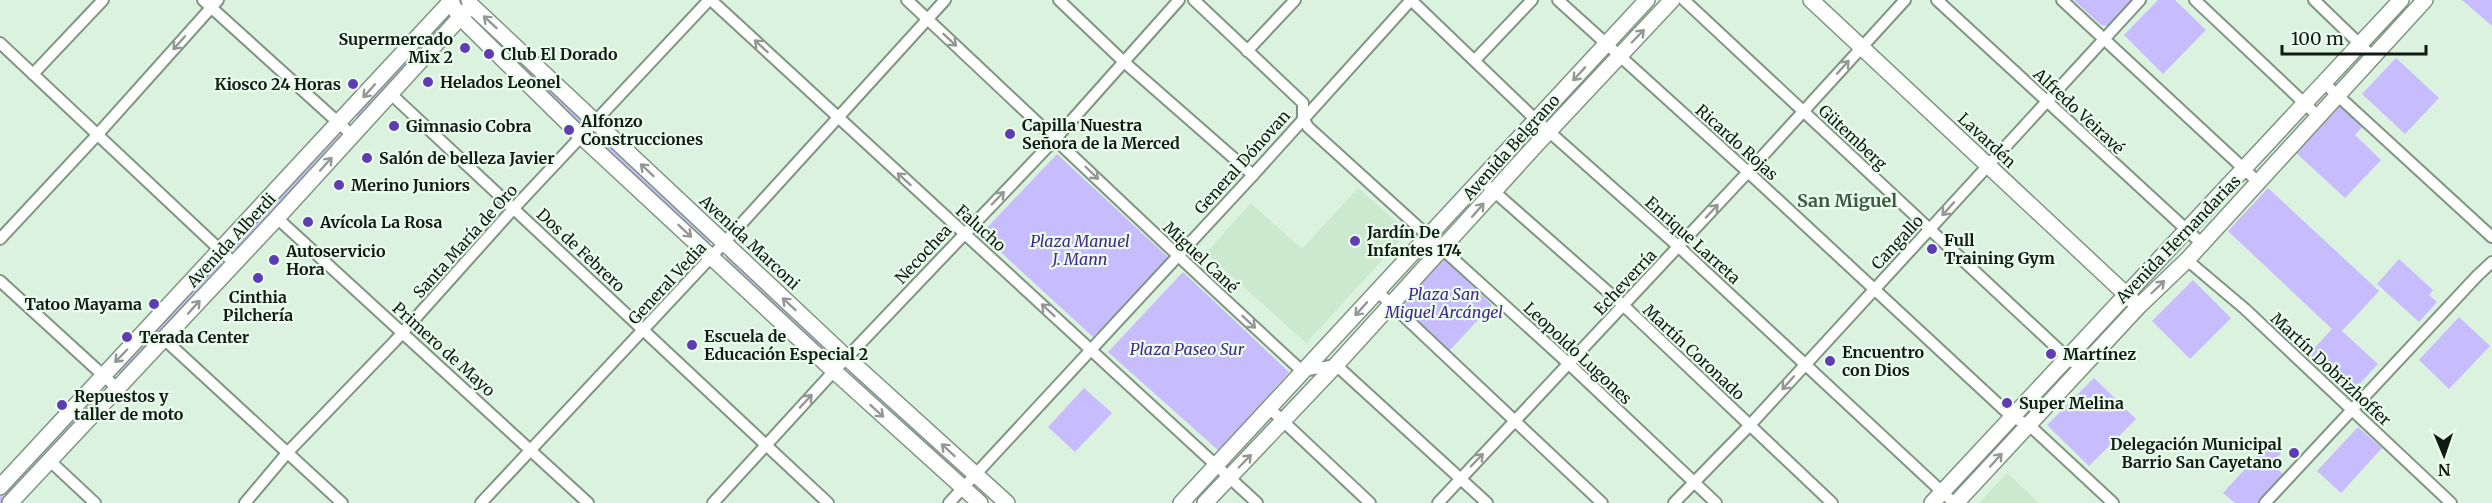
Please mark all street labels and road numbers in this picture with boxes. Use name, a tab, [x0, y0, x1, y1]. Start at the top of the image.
street label: Alfredo Veiravé	[2029, 63, 2129, 158]
street label: Avenida Belgrano	[1458, 90, 1564, 205]
street label: Ricardo Rojas	[1692, 100, 1782, 184]
street label: Gütemberg	[1815, 100, 1892, 174]
street label: General Dónovan	[1190, 105, 1294, 218]
street label: Lavardén	[1954, 108, 2020, 172]
street label: Avenida Hernandarias	[2111, 171, 2245, 308]
street label: Santa María de Oro	[409, 180, 521, 302]
street label: Avenida Alberdi	[182, 189, 280, 292]
street label: Avenida Marconi	[695, 190, 804, 294]
street label: Enrique Larreta	[1641, 192, 1745, 288]
street label: Falucho	[952, 200, 1010, 256]
street label: Dos de Febrero	[533, 204, 629, 296]
street label: Cangallo	[1867, 211, 1927, 273]
street label: Miguel Cané	[1159, 217, 1243, 297]
street label: Necochea	[890, 220, 956, 288]
street label: General Vedia	[624, 237, 711, 328]
street label: Echeverría	[1589, 245, 1661, 319]
street label: Primero de Mayo	[389, 298, 499, 400]
street label: Leopoldo Lugones	[1520, 298, 1636, 408]
street label: Martín Coronado	[1639, 300, 1749, 404]
street label: Martín Dobrizhoffer	[2267, 308, 2395, 430]

